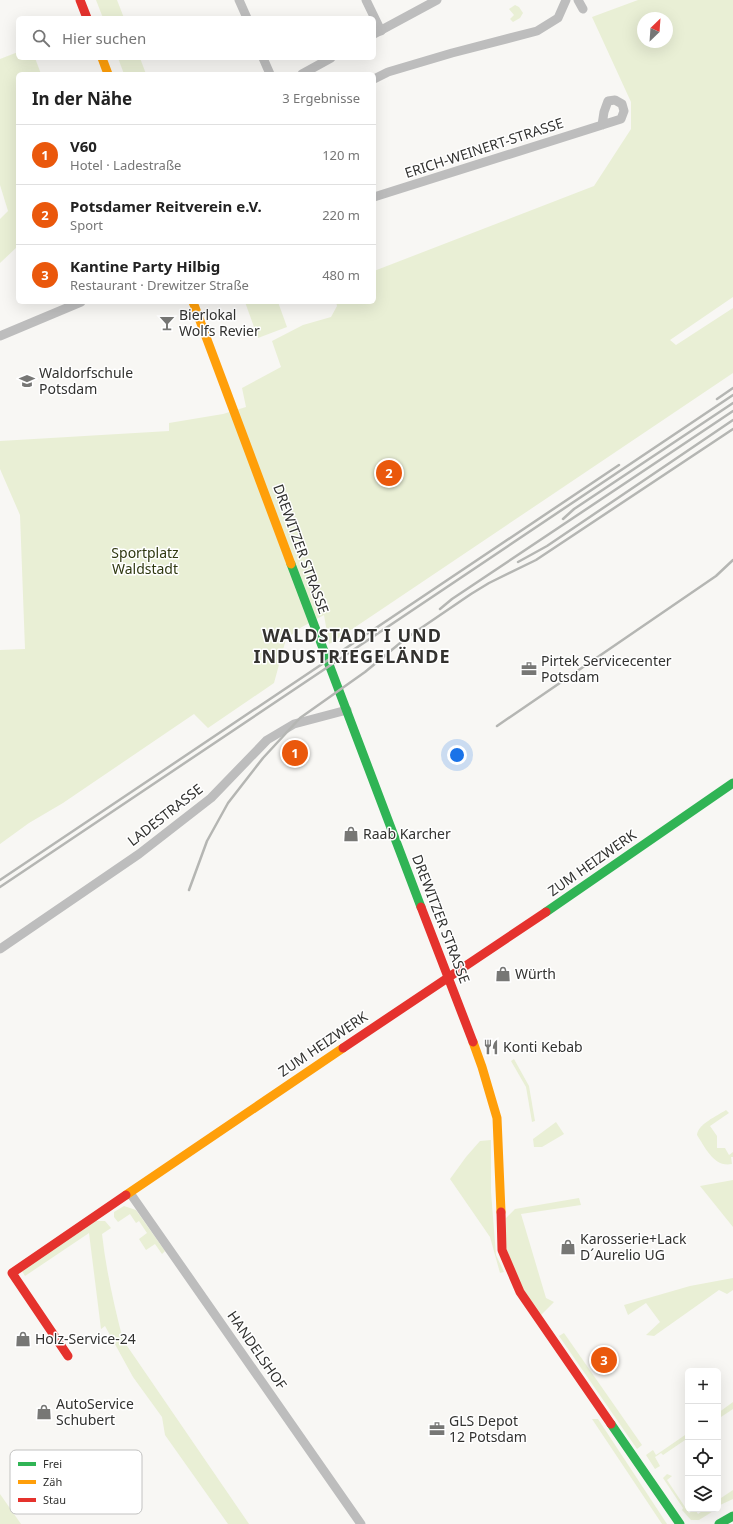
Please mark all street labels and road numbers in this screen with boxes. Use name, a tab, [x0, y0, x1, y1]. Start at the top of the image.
street label: ERICH-WEINERT-STRASSE	[402, 113, 566, 182]
street label: DREWITZER STRASSE	[269, 481, 334, 616]
street label: LADESTRASSE	[123, 779, 206, 850]
street label: ZUM HEIZWERK	[544, 825, 640, 900]
street label: DREWITZER STRASSE	[408, 852, 475, 986]
street label: ZUM HEIZWERK	[274, 1007, 371, 1080]
street label: HANDELSHOF	[223, 1307, 291, 1393]

